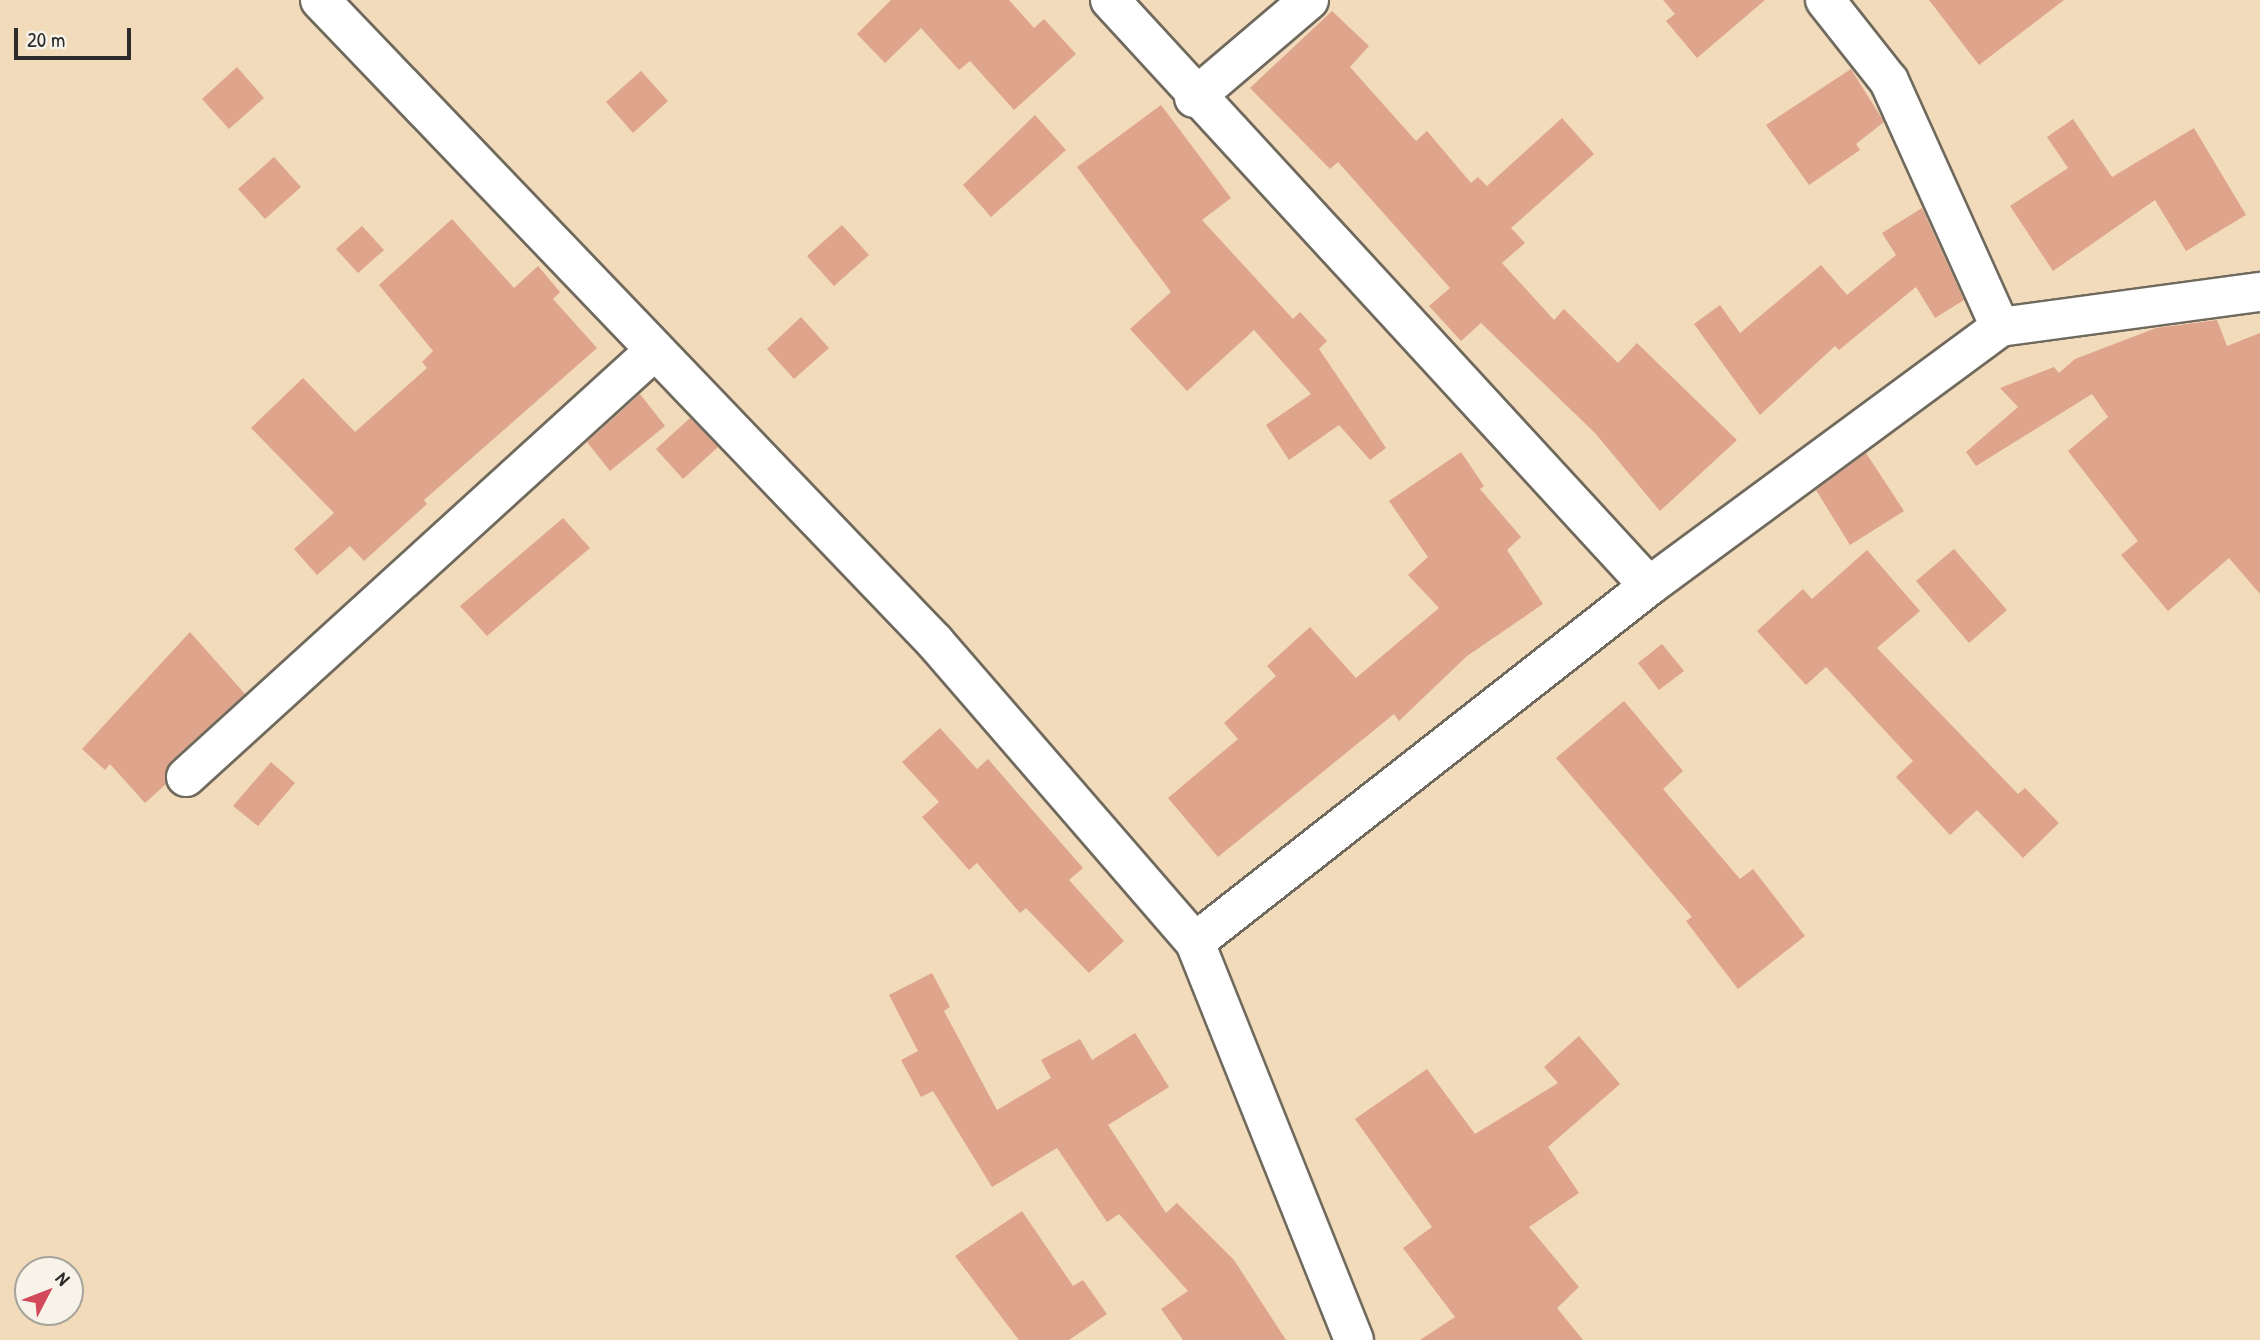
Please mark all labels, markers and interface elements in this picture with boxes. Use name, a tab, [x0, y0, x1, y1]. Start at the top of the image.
scale bar	[18, 14, 135, 58]
text: 20 m	[27, 25, 65, 54]
north arrow	[14, 1256, 84, 1326]
text: N	[50, 1266, 76, 1291]

